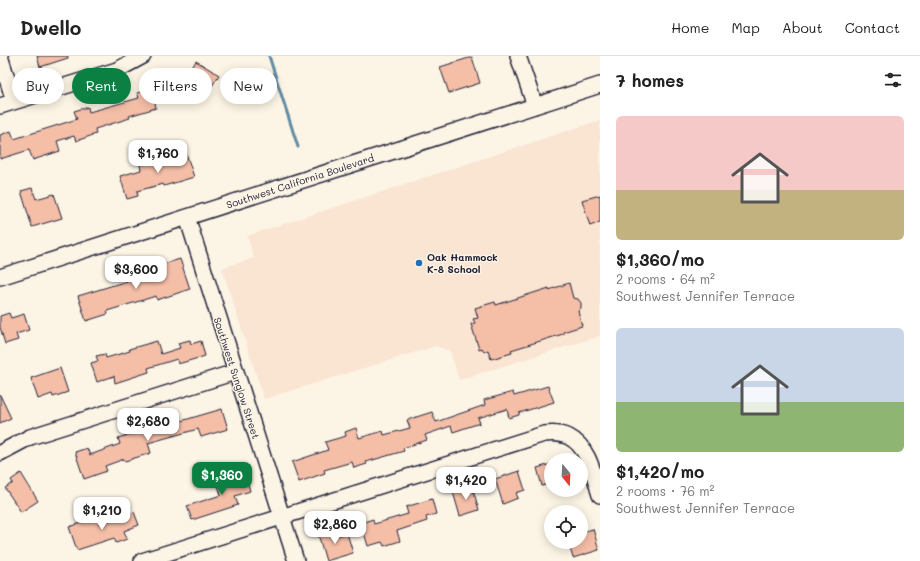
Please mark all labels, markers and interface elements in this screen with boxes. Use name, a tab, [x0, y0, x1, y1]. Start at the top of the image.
text: Dwello	[20, 15, 81, 40]
text: Home	[671, 18, 709, 37]
text: Map	[731, 18, 760, 37]
text: About	[782, 18, 823, 37]
text: Contact	[845, 18, 900, 37]
chip: Buy	[12, 68, 64, 104]
chip: Rent	[72, 68, 131, 104]
chip: Filters	[139, 68, 212, 104]
chip: New	[220, 68, 277, 104]
text: 7 homes	[616, 69, 684, 91]
icon: filters	[882, 69, 904, 91]
pin: $1,760	[125, 140, 191, 174]
icon: home	[724, 142, 796, 214]
text: $1,760	[137, 144, 179, 161]
street label: Southwest California Boulevard	[224, 150, 376, 212]
text: $1,360/mo	[616, 248, 704, 270]
place label: Oak Hammock K-8 School	[427, 250, 498, 276]
pin: $3,600	[103, 256, 169, 290]
marker: Oak Hammock K-8 School	[414, 258, 424, 268]
text: $3,600	[114, 260, 158, 277]
text: 2 rooms · 64 m²	[616, 270, 715, 287]
text: Southwest Jennifer Terrace	[616, 287, 795, 304]
street label: Southwest Sunglow Street	[211, 315, 263, 441]
icon: home	[724, 354, 796, 426]
pin: $2,680	[115, 408, 181, 442]
text: $2,680	[126, 412, 170, 429]
north arrow	[544, 453, 588, 497]
map controls	[544, 453, 588, 549]
text: $1,420/mo	[616, 460, 704, 482]
pin: $1,360	[189, 462, 255, 496]
text: $1,360	[201, 466, 243, 483]
pin: $1,420	[433, 467, 499, 501]
text: $1,420	[445, 471, 487, 488]
text: 2 rooms · 76 m²	[616, 482, 715, 499]
pin: $1,210	[69, 497, 135, 531]
text: Southwest Jennifer Terrace	[616, 499, 795, 516]
text: $1,210	[82, 501, 122, 518]
button: locate	[544, 505, 588, 549]
pin: $2,860	[302, 511, 368, 545]
text: $2,860	[313, 515, 357, 532]

